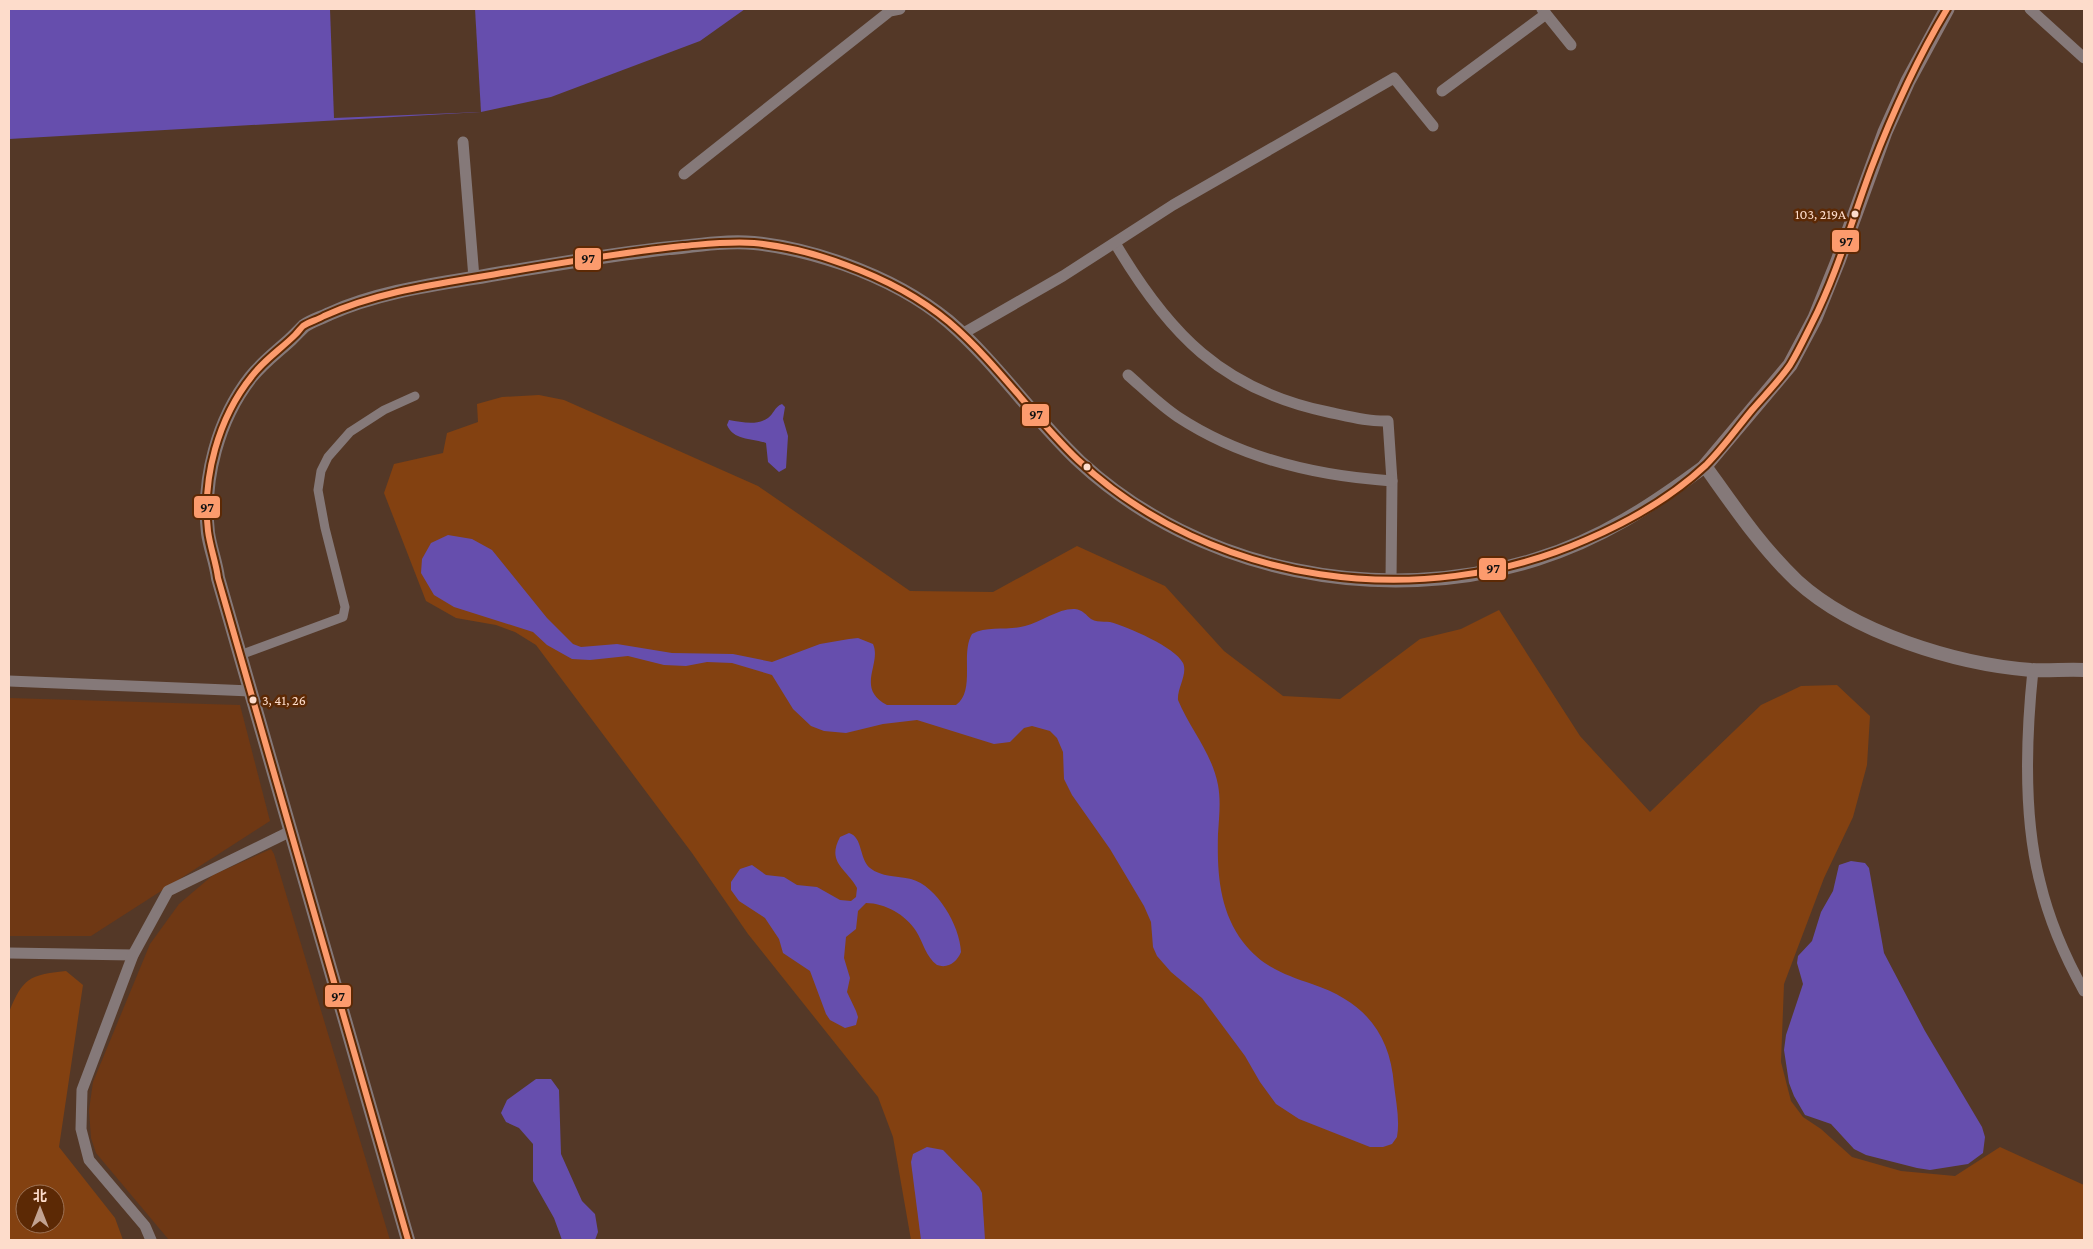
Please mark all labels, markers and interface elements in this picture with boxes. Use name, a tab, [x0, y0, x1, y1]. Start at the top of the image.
place label: 103, 219A	[1795, 206, 1846, 222]
marker: 103, 219A	[1850, 209, 1860, 219]
line badge: 97	[1831, 229, 1860, 253]
text: 97	[1839, 233, 1853, 249]
line badge: 97	[574, 247, 602, 271]
text: 97	[581, 250, 595, 266]
line badge: 97	[1021, 403, 1050, 427]
text: 97	[1029, 406, 1043, 422]
unlabelled marker	[1082, 462, 1092, 472]
line badge: 97	[193, 495, 221, 519]
text: 97	[200, 499, 214, 515]
line badge: 97	[1478, 557, 1507, 581]
text: 97	[1486, 560, 1500, 576]
place label: 3, 41, 26	[262, 692, 306, 708]
marker: 3, 41, 26	[248, 695, 258, 705]
line badge: 97	[324, 984, 352, 1008]
text: 97	[331, 988, 345, 1004]
north arrow	[15, 1184, 65, 1234]
text: 北	[33, 1188, 47, 1204]

